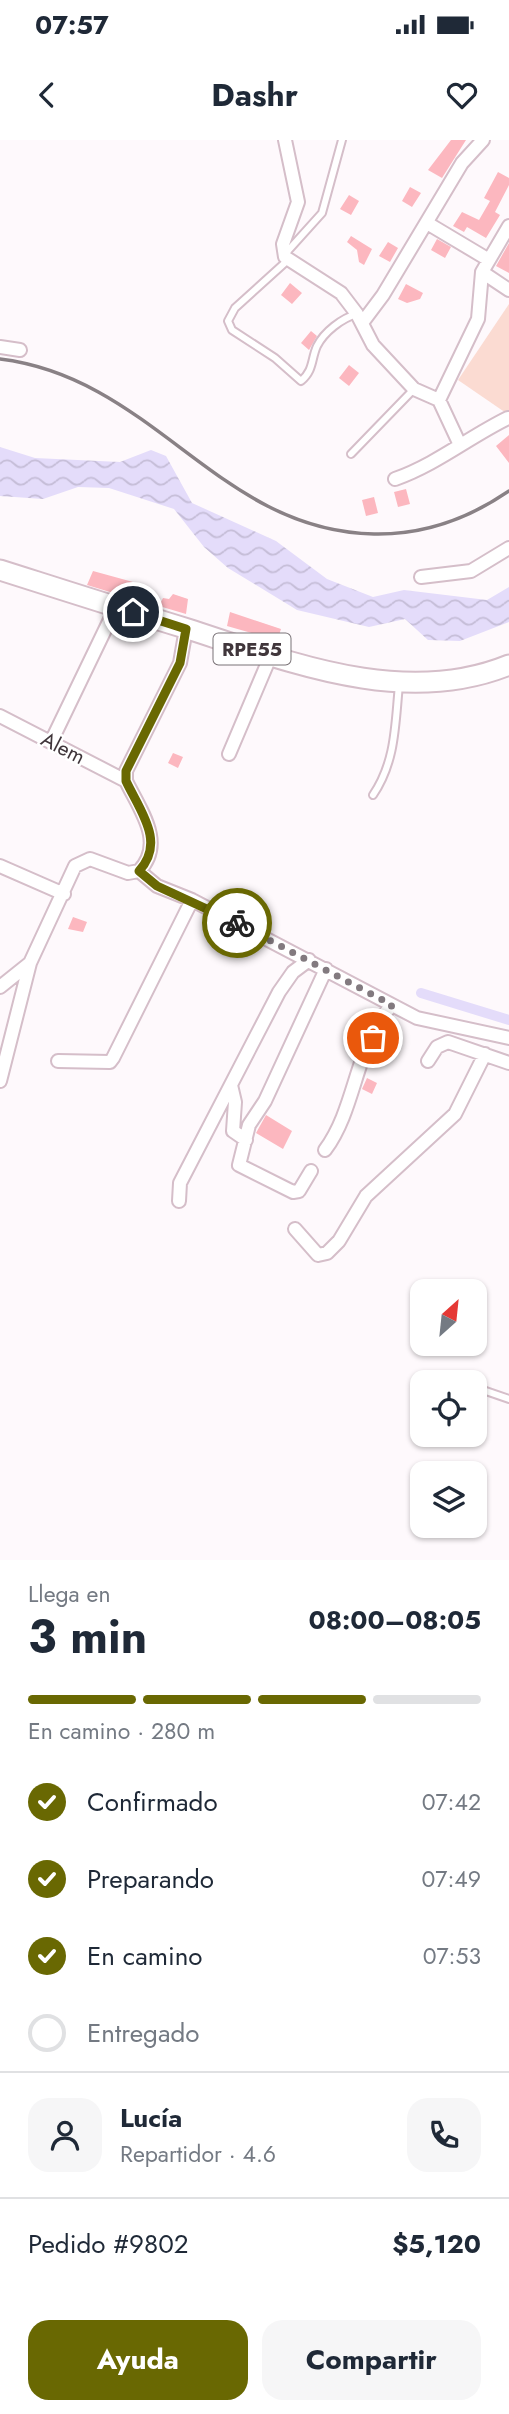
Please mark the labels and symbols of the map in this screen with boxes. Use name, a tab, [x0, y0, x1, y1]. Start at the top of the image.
pin	[103, 582, 163, 642]
road number: RPE55	[214, 634, 290, 664]
street label: Alem	[36, 724, 90, 772]
courier	[202, 888, 272, 958]
pin	[343, 1008, 403, 1068]
north arrow	[410, 1279, 486, 1356]

